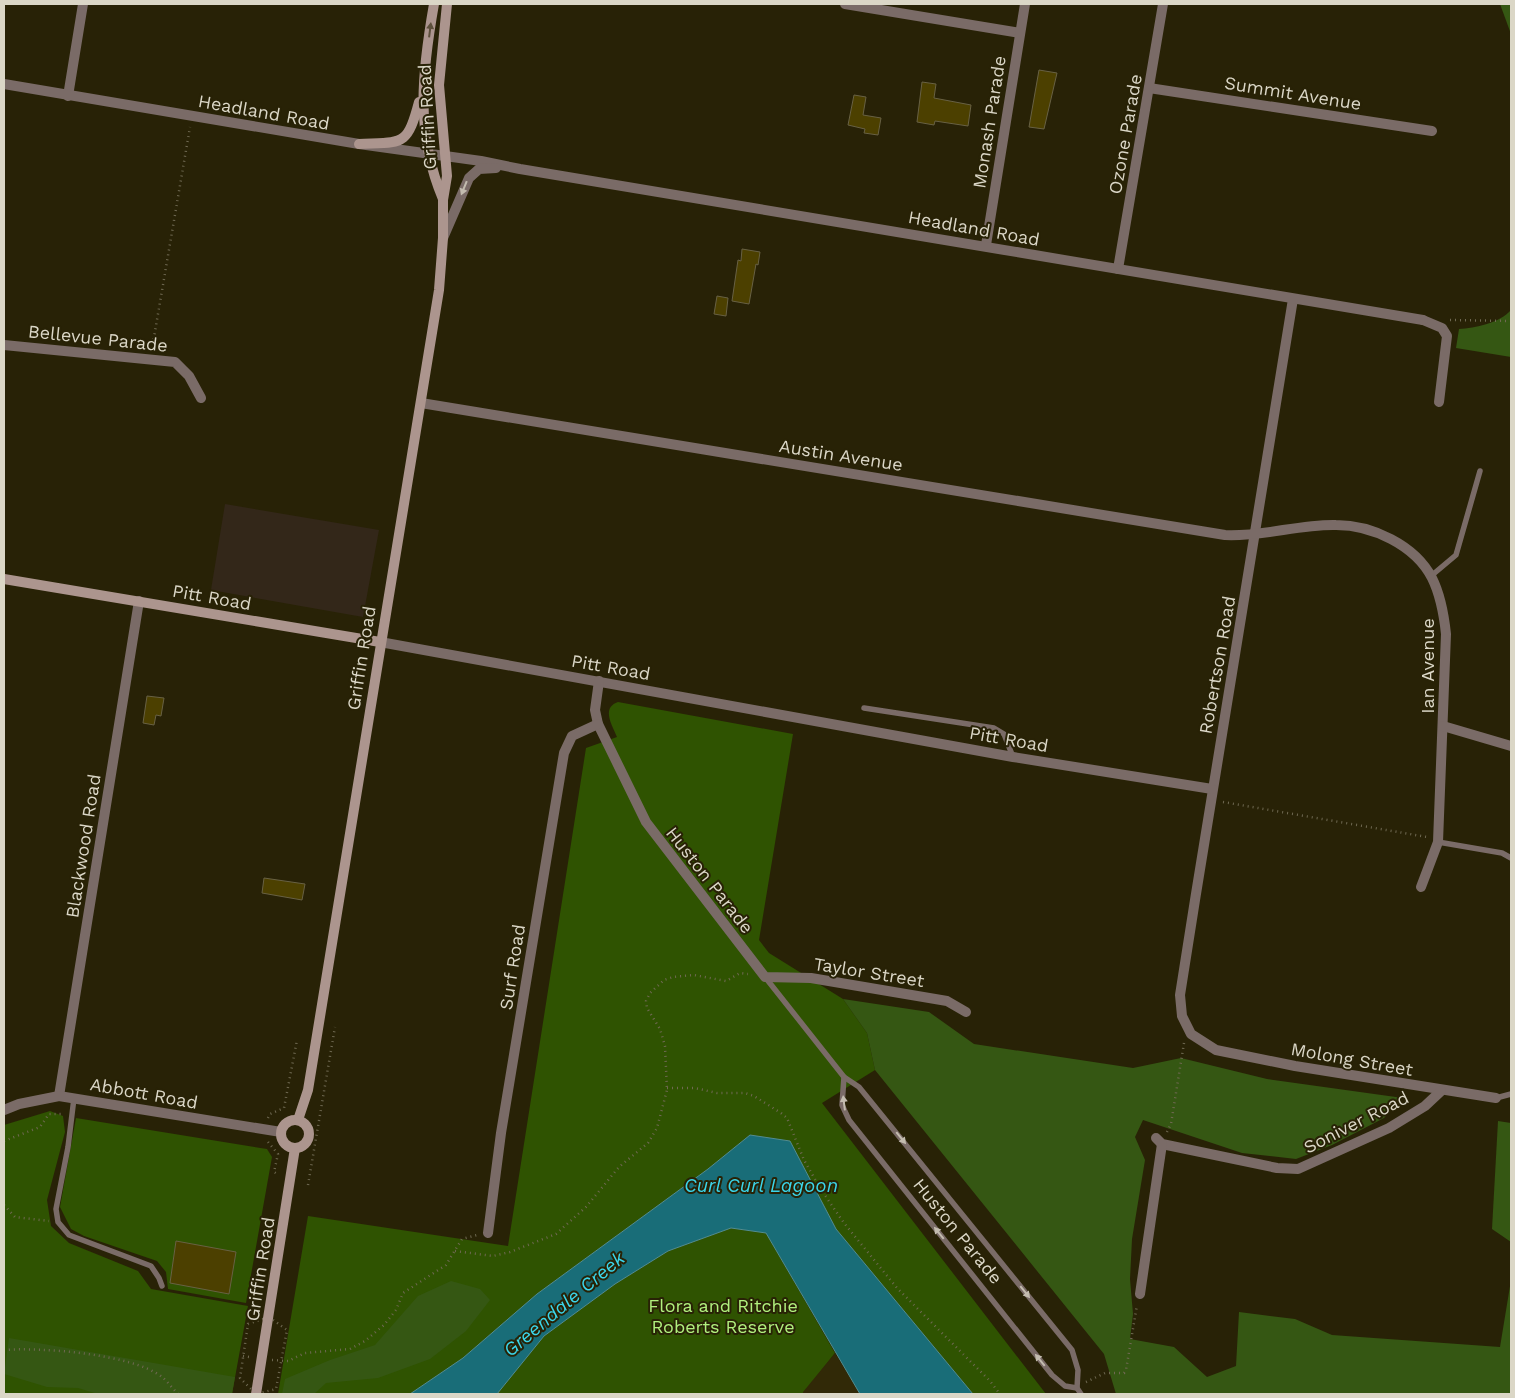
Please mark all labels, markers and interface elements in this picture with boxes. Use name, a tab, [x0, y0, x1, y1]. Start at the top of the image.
one-way arrow	[426, 22, 434, 38]
street label: Monash Parade	[968, 54, 1010, 190]
street label: Griffin Road	[414, 64, 440, 170]
street label: Ozone Parade	[1104, 72, 1146, 196]
street label: Summit Avenue	[1223, 72, 1363, 114]
street label: Headland Road	[197, 90, 331, 134]
one-way arrow	[460, 181, 467, 196]
street label: Headland Road	[907, 206, 1041, 250]
street label: Bellevue Parade	[27, 320, 169, 356]
street label: Austin Avenue	[778, 435, 904, 475]
street label: Pitt Road	[171, 580, 253, 614]
street label: Robertson Road	[1195, 594, 1239, 736]
street label: Griffin Road	[342, 604, 380, 712]
street label: Ian Avenue	[1417, 618, 1438, 714]
street label: Pitt Road	[570, 650, 652, 684]
street label: Pitt Road	[968, 722, 1050, 756]
street label: Blackwood Road	[61, 773, 105, 919]
street label: Huston Parade	[662, 823, 758, 937]
street label: Surf Road	[495, 923, 529, 1011]
street label: Taylor Street	[812, 953, 926, 991]
street label: Molong Street	[1289, 1038, 1415, 1080]
street label: Abbott Road	[88, 1073, 200, 1113]
street label: Soniver Road	[1300, 1087, 1412, 1157]
one-way arrow	[839, 1095, 847, 1111]
one-way arrow	[895, 1131, 906, 1144]
water label: Curl Curl Lagoon	[684, 1174, 838, 1197]
street label: Huston Parade	[909, 1174, 1007, 1288]
street label: Griffin Road	[241, 1215, 279, 1323]
one-way arrow	[933, 1227, 944, 1240]
water label: Greendale Creek	[499, 1246, 630, 1362]
one-way arrow	[1019, 1285, 1030, 1298]
park label: Flora and Ritchie Roberts Reserve	[648, 1295, 798, 1337]
one-way arrow	[1034, 1354, 1045, 1367]

